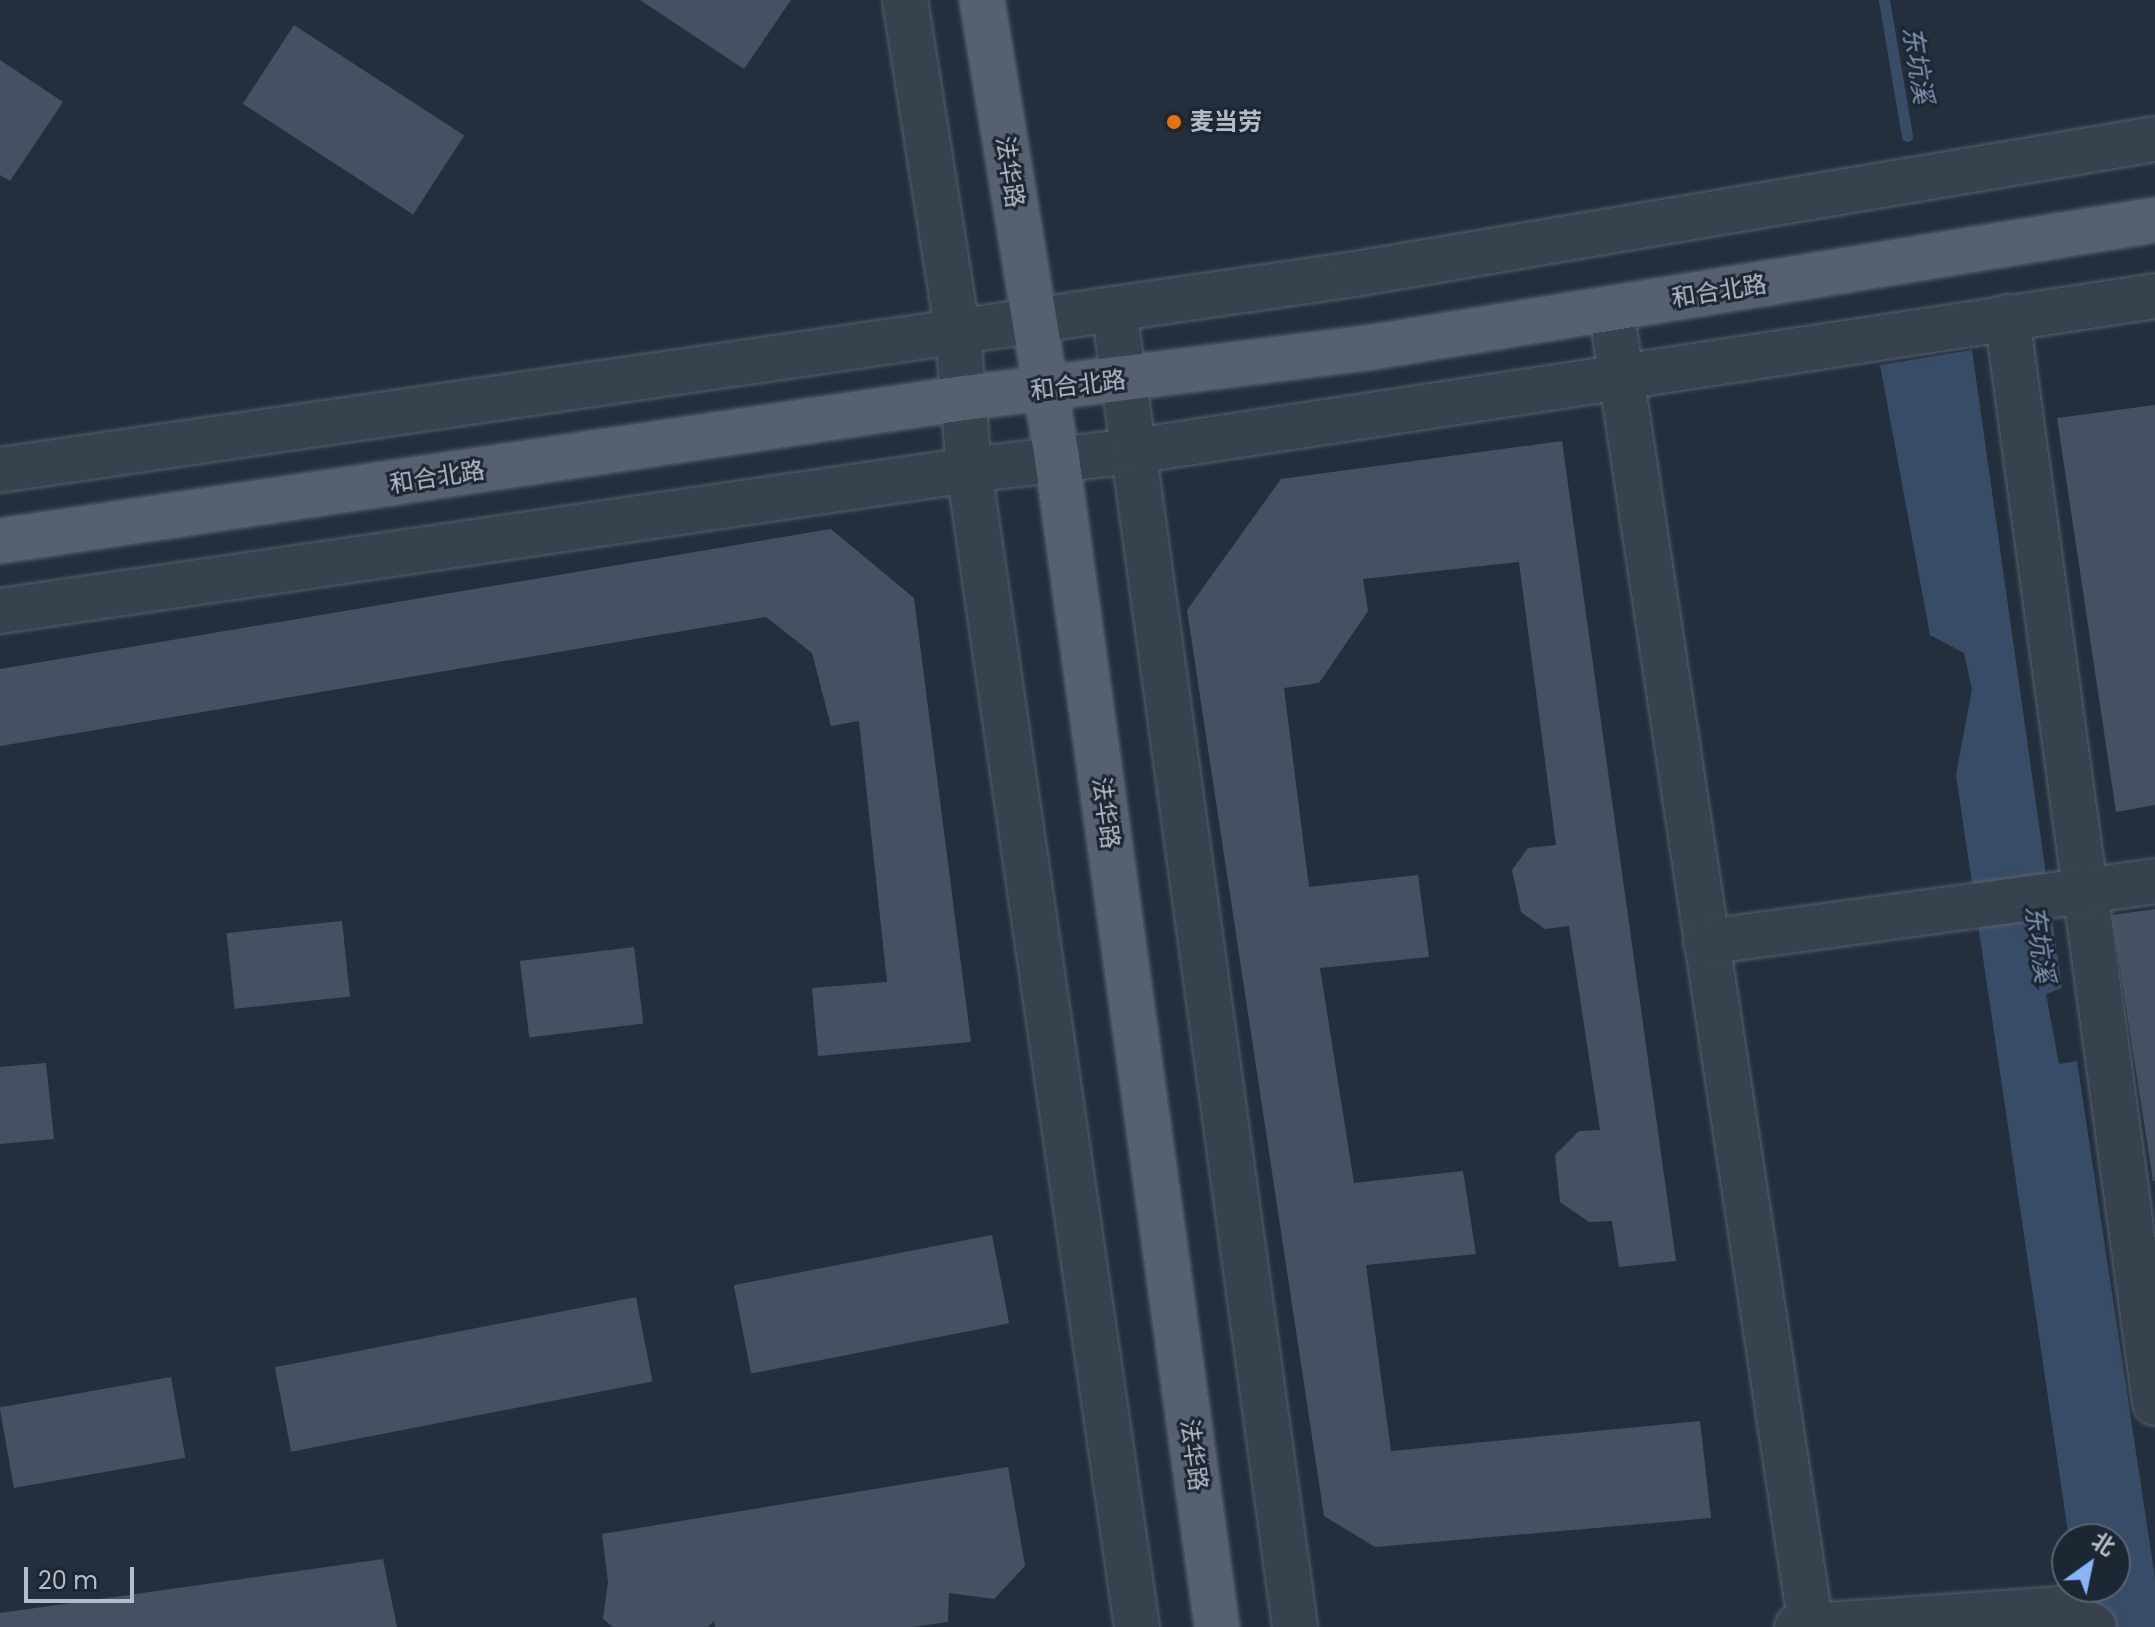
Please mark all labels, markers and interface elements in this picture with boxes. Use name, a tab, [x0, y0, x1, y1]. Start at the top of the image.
water label: 东坑溪	[1895, 24, 1939, 106]
place label: 麦当劳	[1190, 108, 1262, 136]
marker: 麦当劳	[1165, 113, 1183, 131]
street label: 法华路	[990, 134, 1030, 210]
street label: 和合北路	[1669, 269, 1769, 313]
street label: 和合北路	[1029, 365, 1127, 405]
street label: 和合北路	[387, 455, 487, 499]
street label: 法华路	[1087, 775, 1125, 851]
water label: 东坑溪	[2018, 903, 2060, 985]
street label: 法华路	[1175, 1417, 1213, 1493]
north arrow	[2051, 1523, 2131, 1603]
text: 北	[2086, 1525, 2121, 1563]
scale bar	[28, 1551, 138, 1601]
text: 20 m	[38, 1564, 98, 1597]

